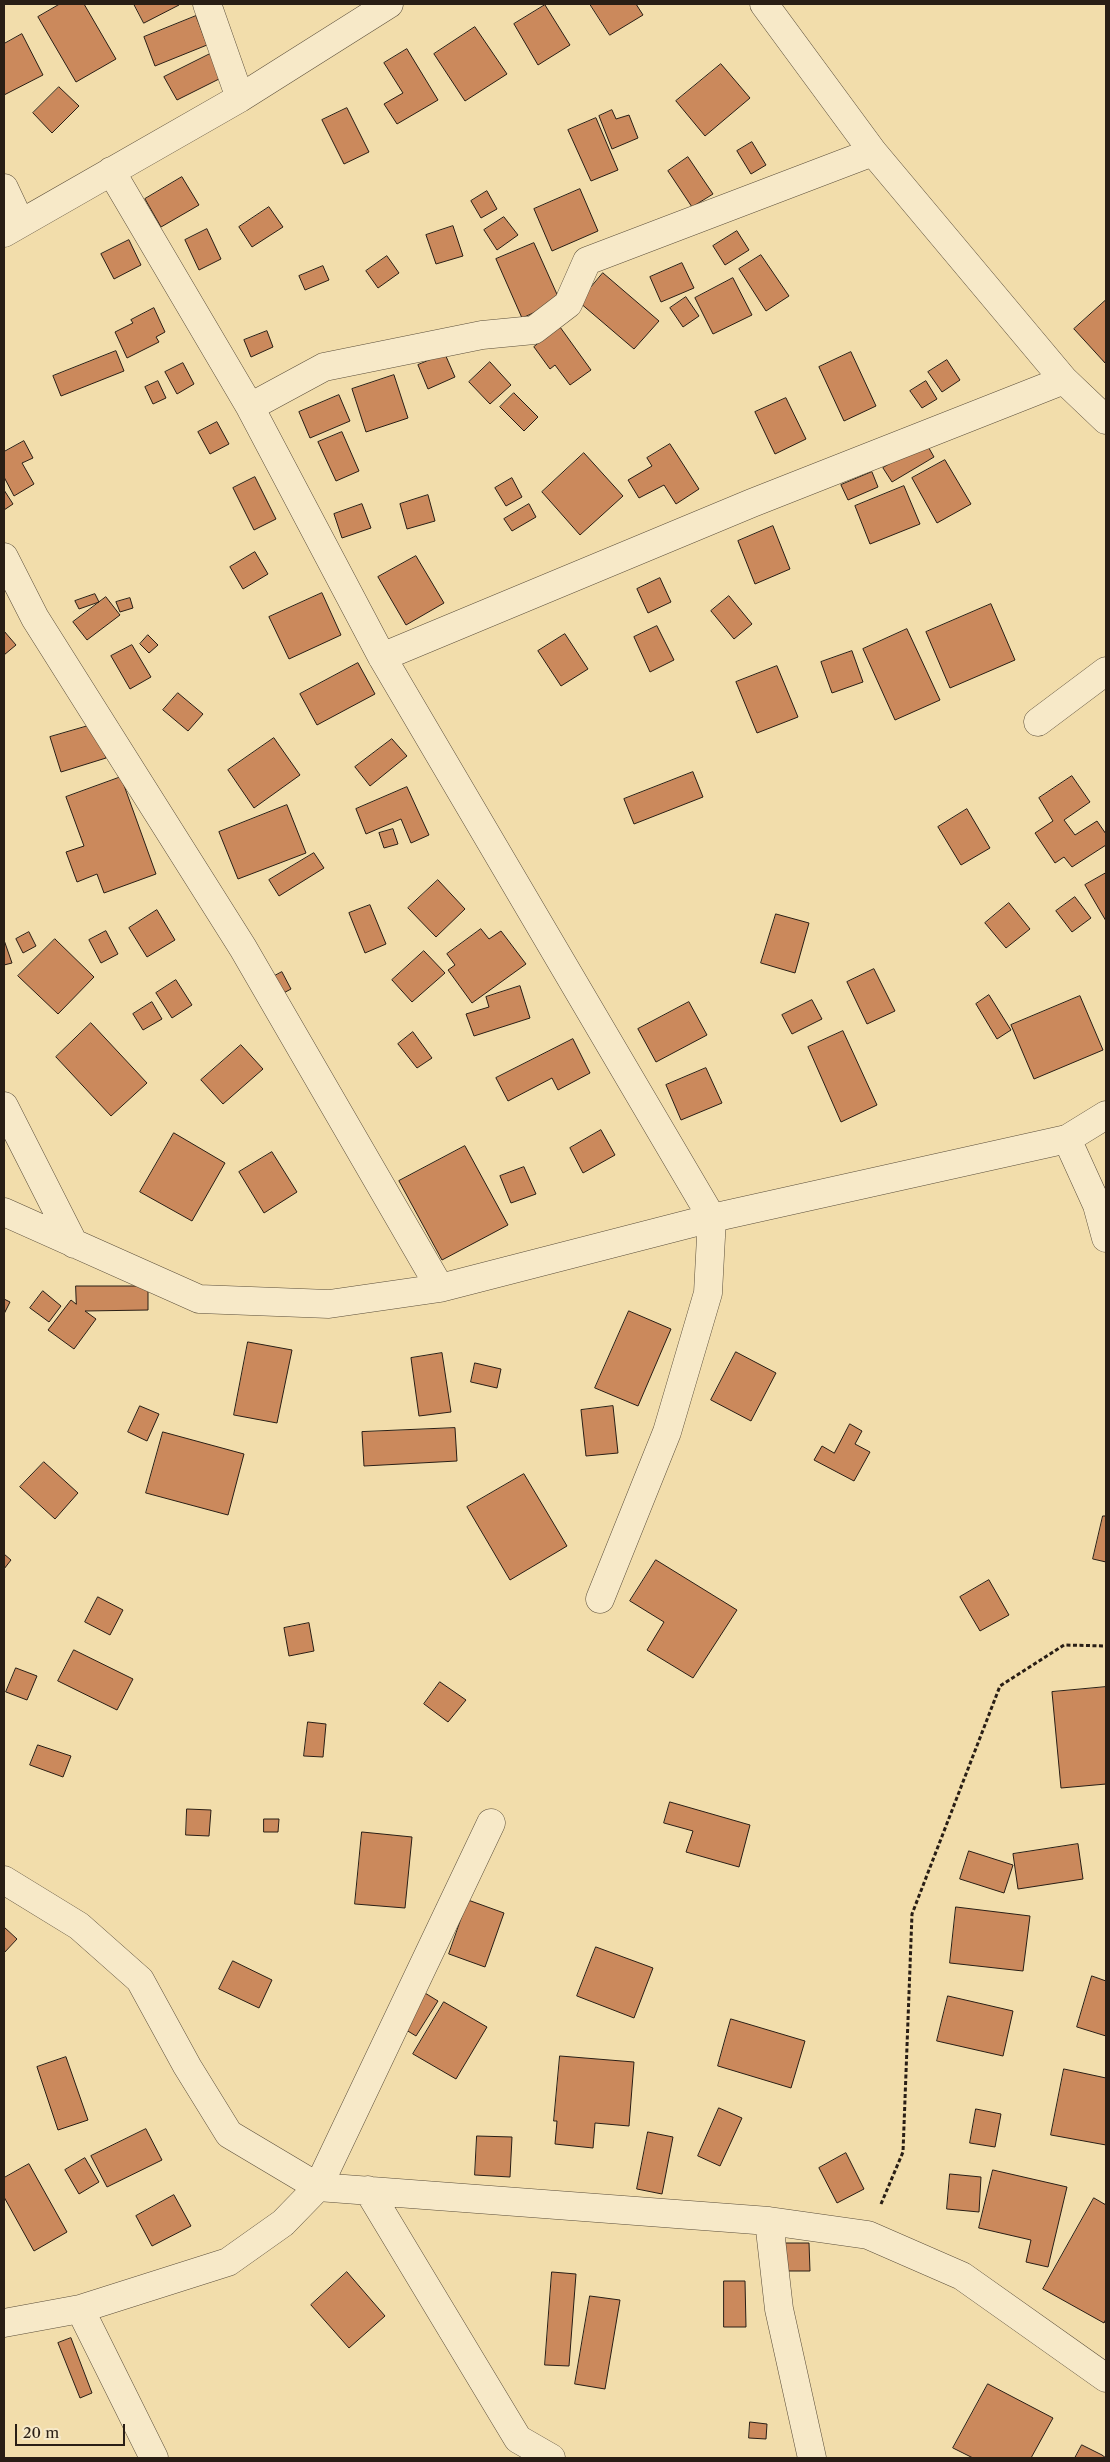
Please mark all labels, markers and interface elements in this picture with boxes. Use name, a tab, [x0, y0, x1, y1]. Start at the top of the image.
scale bar	[18, 2414, 128, 2446]
text: 20 m	[23, 2423, 59, 2442]

